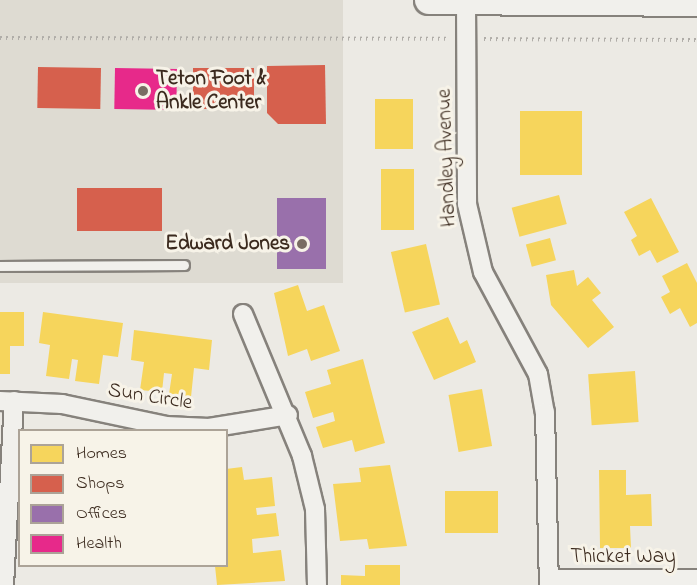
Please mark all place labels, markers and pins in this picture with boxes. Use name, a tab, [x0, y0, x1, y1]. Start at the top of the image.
place label: Teton Foot & Ankle Center	[156, 66, 266, 116]
marker: Teton Foot & Ankle Center	[134, 82, 152, 100]
place label: Edward Jones	[165, 231, 290, 257]
marker: Edward Jones	[295, 237, 309, 251]

